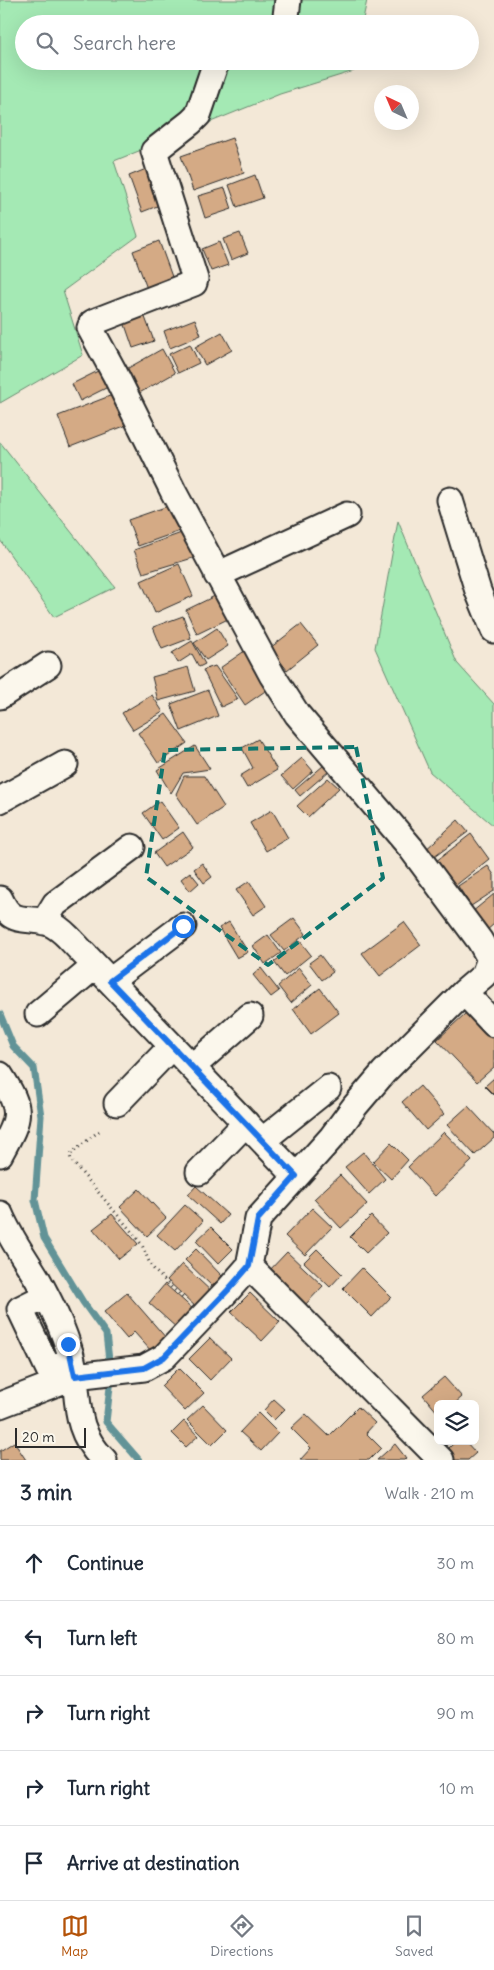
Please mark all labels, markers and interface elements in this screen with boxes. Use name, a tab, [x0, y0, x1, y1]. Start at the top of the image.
search box	[15, 15, 479, 70]
icon: search	[33, 29, 61, 57]
text: Search here	[73, 31, 176, 55]
north arrow	[374, 85, 419, 130]
route start	[172, 915, 195, 938]
route end	[57, 1333, 80, 1356]
map controls	[434, 1400, 479, 1445]
button: layers	[434, 1400, 479, 1445]
scale bar	[15, 1425, 86, 1448]
text: 20 m	[22, 1428, 55, 1446]
text: 3 min	[20, 1479, 72, 1506]
text: Walk · 210 m	[384, 1483, 474, 1503]
icon: ahead	[20, 1549, 48, 1577]
text: Continue	[67, 1551, 144, 1575]
text: 30 m	[437, 1553, 474, 1573]
icon: left	[20, 1624, 48, 1652]
text: Turn left	[67, 1626, 137, 1650]
text: 80 m	[436, 1628, 474, 1648]
icon: right	[20, 1699, 48, 1727]
text: Turn right	[67, 1701, 150, 1725]
text: 90 m	[436, 1703, 474, 1723]
icon: right	[20, 1774, 48, 1802]
text: Turn right	[67, 1776, 150, 1800]
text: 10 m	[439, 1778, 474, 1798]
icon: arrive	[20, 1849, 48, 1877]
text: Arrive at destination	[67, 1851, 240, 1875]
tab: Map	[61, 1912, 89, 1960]
tab: Directions	[210, 1912, 273, 1960]
tab: Saved	[395, 1912, 433, 1960]

